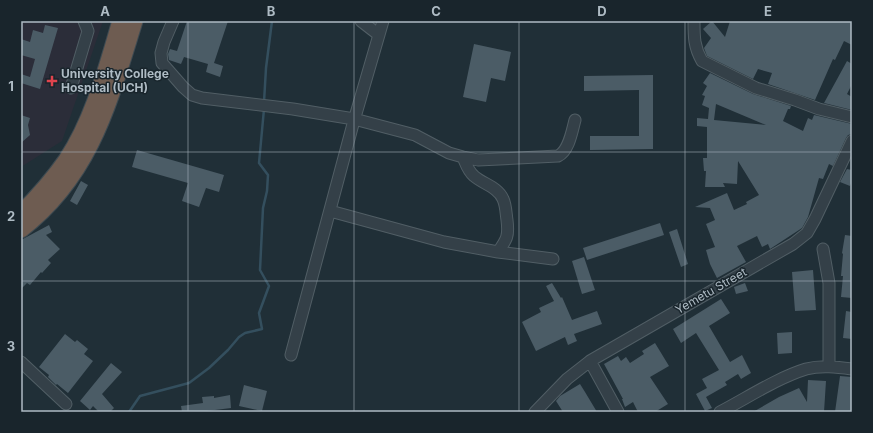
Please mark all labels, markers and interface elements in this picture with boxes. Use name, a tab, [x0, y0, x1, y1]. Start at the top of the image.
text: A	[100, 3, 110, 19]
text: B	[267, 3, 276, 19]
text: C	[431, 3, 441, 19]
text: D	[597, 3, 607, 19]
text: E	[764, 3, 772, 19]
place label: University College Hospital (UCH)	[61, 66, 169, 95]
marker: University College Hospital (UCH)	[46, 75, 58, 87]
text: 1	[8, 78, 14, 94]
text: 2	[7, 208, 15, 224]
street label: Yemetu Street	[672, 264, 749, 317]
text: 3	[7, 338, 15, 354]

